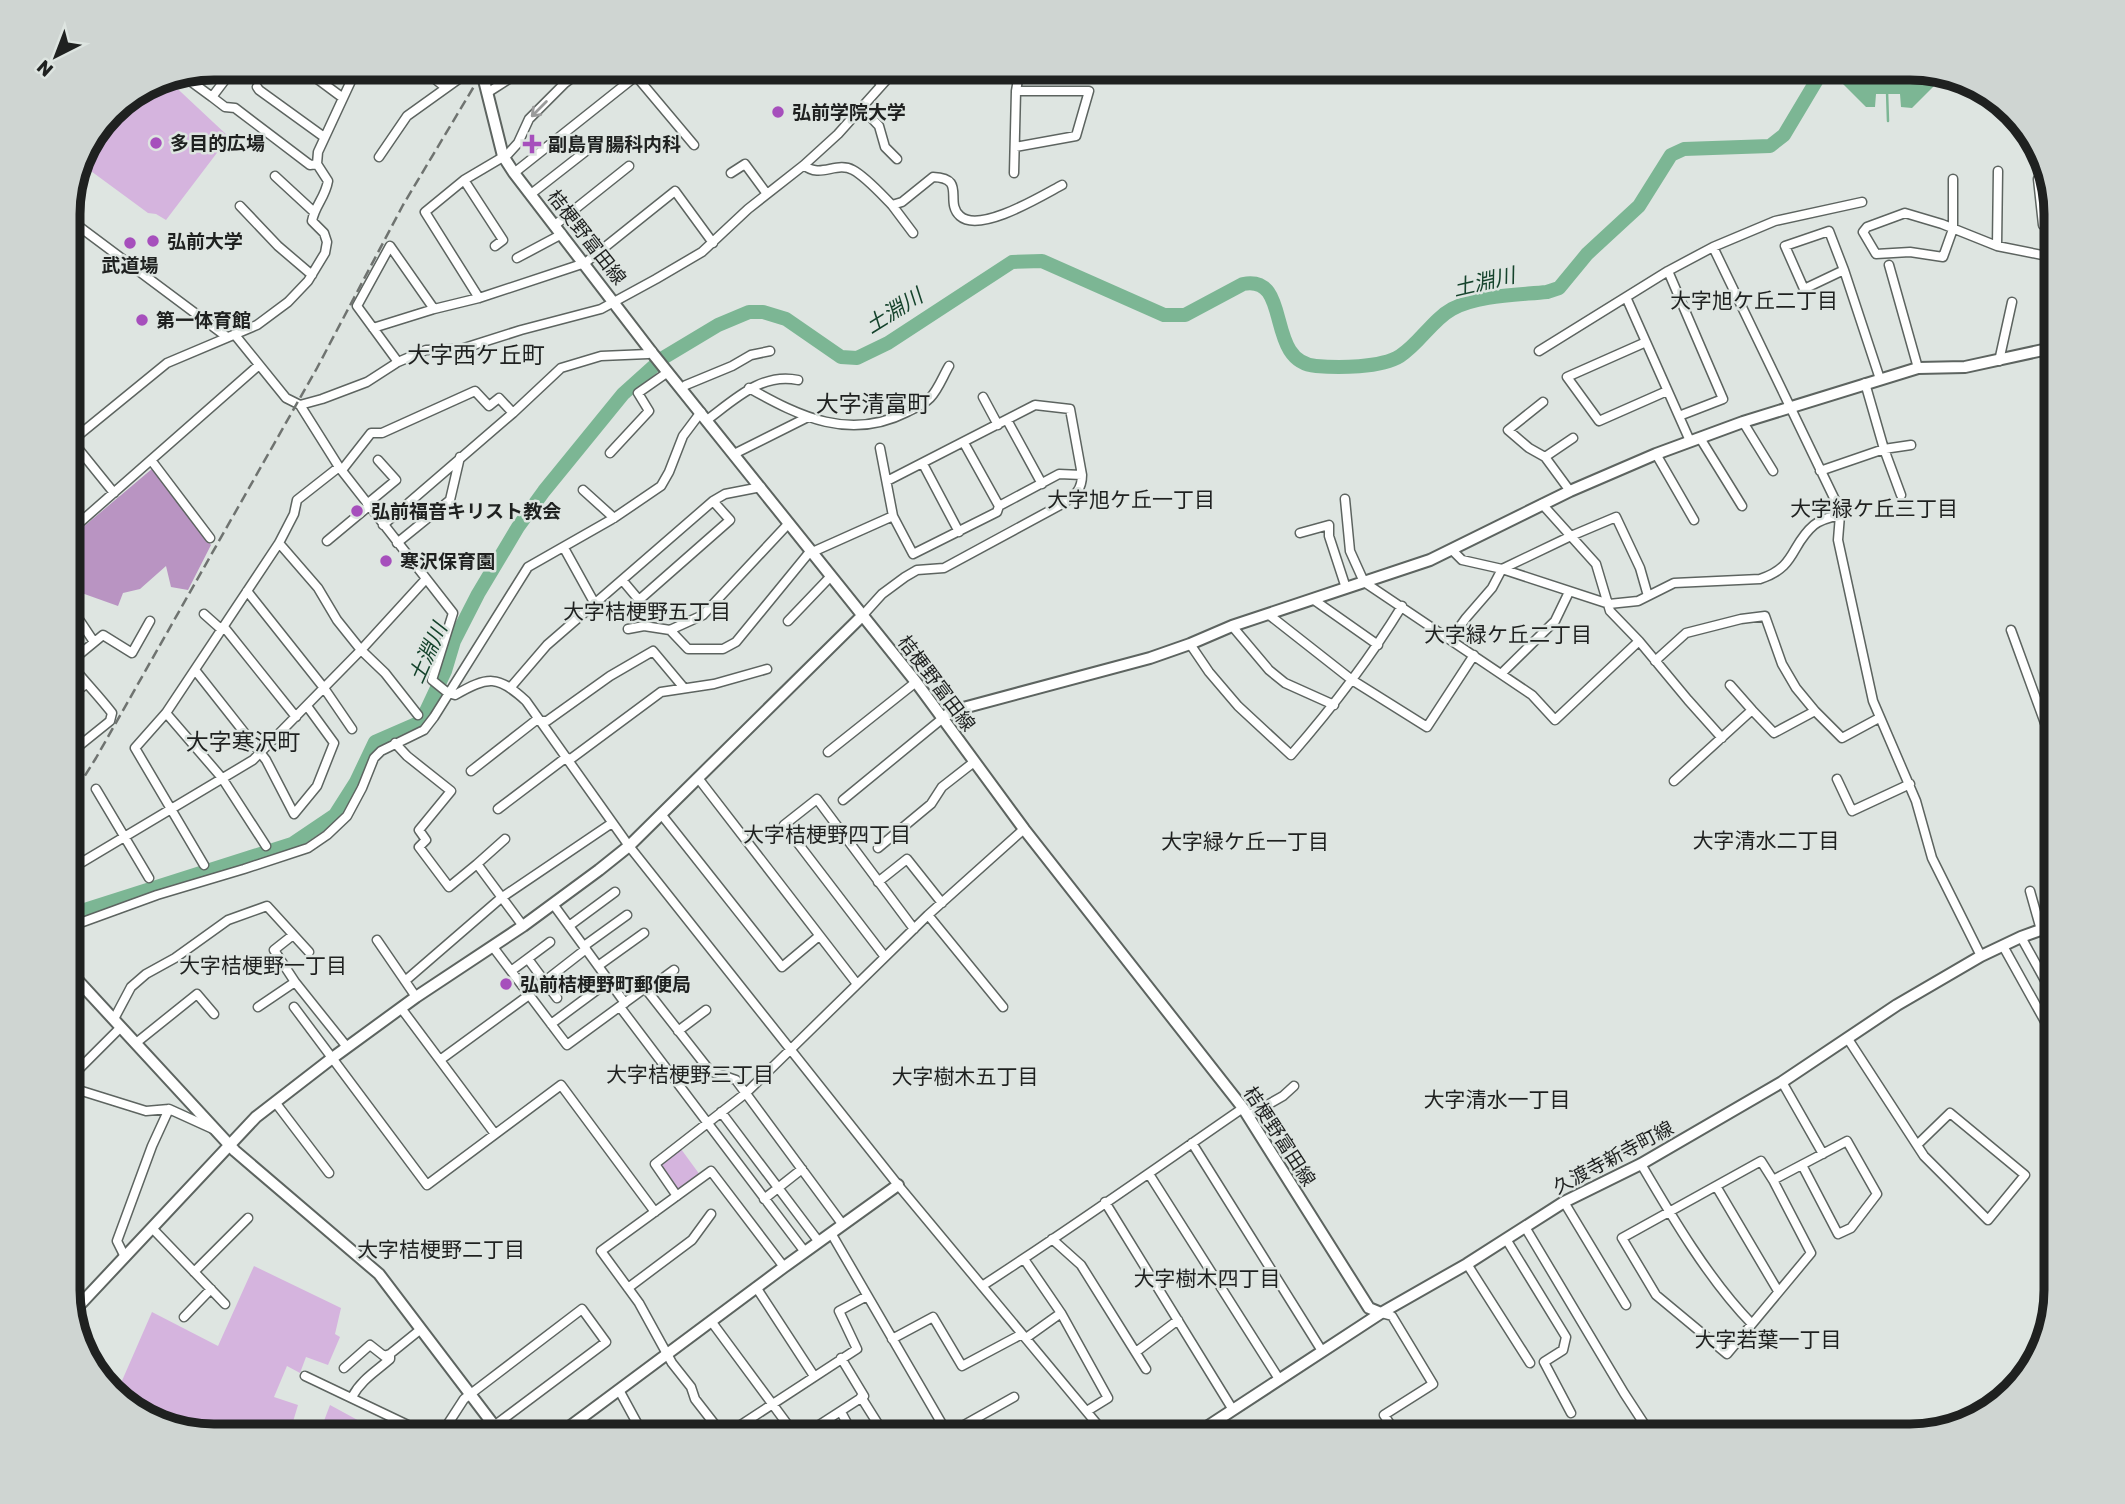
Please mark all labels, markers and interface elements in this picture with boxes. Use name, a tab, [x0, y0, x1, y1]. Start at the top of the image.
north arrow	[21, 21, 91, 91]
text: N	[32, 55, 58, 81]
one-way arrow	[531, 100, 548, 117]
place label: 弘前学院大学	[792, 101, 906, 124]
marker: 弘前学院大学	[770, 104, 786, 120]
place label: 多目的広場	[170, 132, 265, 155]
place label: 副島胃腸科内科	[548, 133, 681, 156]
marker: 副島胃腸科内科	[522, 134, 542, 154]
marker: 多目的広場	[148, 135, 164, 151]
street label: 桔梗野富田線	[542, 185, 631, 289]
place label: 弘前大学	[167, 230, 243, 253]
marker: 弘前大学	[145, 233, 161, 249]
marker: 武道場	[122, 235, 138, 251]
place label: 武道場	[101, 254, 159, 277]
water label: 土淵川	[1450, 262, 1519, 301]
water label: 土淵川	[860, 282, 929, 338]
district label: 大字旭ケ丘二丁目	[1670, 288, 1838, 313]
place label: 第一体育館	[156, 309, 251, 332]
marker: 第一体育館	[134, 312, 150, 328]
district label: 大字西ケ丘町	[407, 341, 545, 369]
district label: 大字清富町	[816, 390, 931, 418]
district label: 大字旭ケ丘一丁目	[1047, 487, 1215, 512]
district label: 大字緑ケ丘三丁目	[1790, 496, 1958, 521]
place label: 弘前福音キリスト教会	[371, 500, 561, 523]
marker: 弘前福音キリスト教会	[349, 503, 365, 519]
place label: 寒沢保育園	[400, 550, 495, 573]
marker: 寒沢保育園	[378, 553, 394, 569]
district label: 大字桔梗野五丁目	[563, 599, 731, 624]
water label: 土淵川	[403, 617, 453, 687]
district label: 大字緑ケ丘二丁目	[1424, 622, 1592, 647]
street label: 桔梗野富田線	[893, 631, 980, 736]
district label: 大字寒沢町	[186, 728, 301, 756]
district label: 大字桔梗野四丁目	[743, 822, 911, 847]
district label: 大字清水二丁目	[1693, 828, 1840, 853]
district label: 大字緑ケ丘一丁目	[1161, 829, 1329, 854]
district label: 大字桔梗野一丁目	[179, 953, 347, 978]
place label: 弘前桔梗野町郵便局	[520, 973, 691, 996]
marker: 弘前桔梗野町郵便局	[498, 976, 514, 992]
district label: 大字桔梗野三丁目	[606, 1062, 774, 1087]
district label: 大字樹木五丁目	[892, 1064, 1039, 1089]
street label: 桔梗野富田線	[1239, 1082, 1320, 1190]
district label: 大字清水一丁目	[1424, 1087, 1571, 1112]
street label: 久渡寺新寺町線	[1549, 1116, 1677, 1199]
district label: 大字桔梗野二丁目	[357, 1237, 525, 1262]
district label: 大字樹木四丁目	[1134, 1266, 1281, 1291]
district label: 大字若葉一丁目	[1695, 1327, 1842, 1352]

